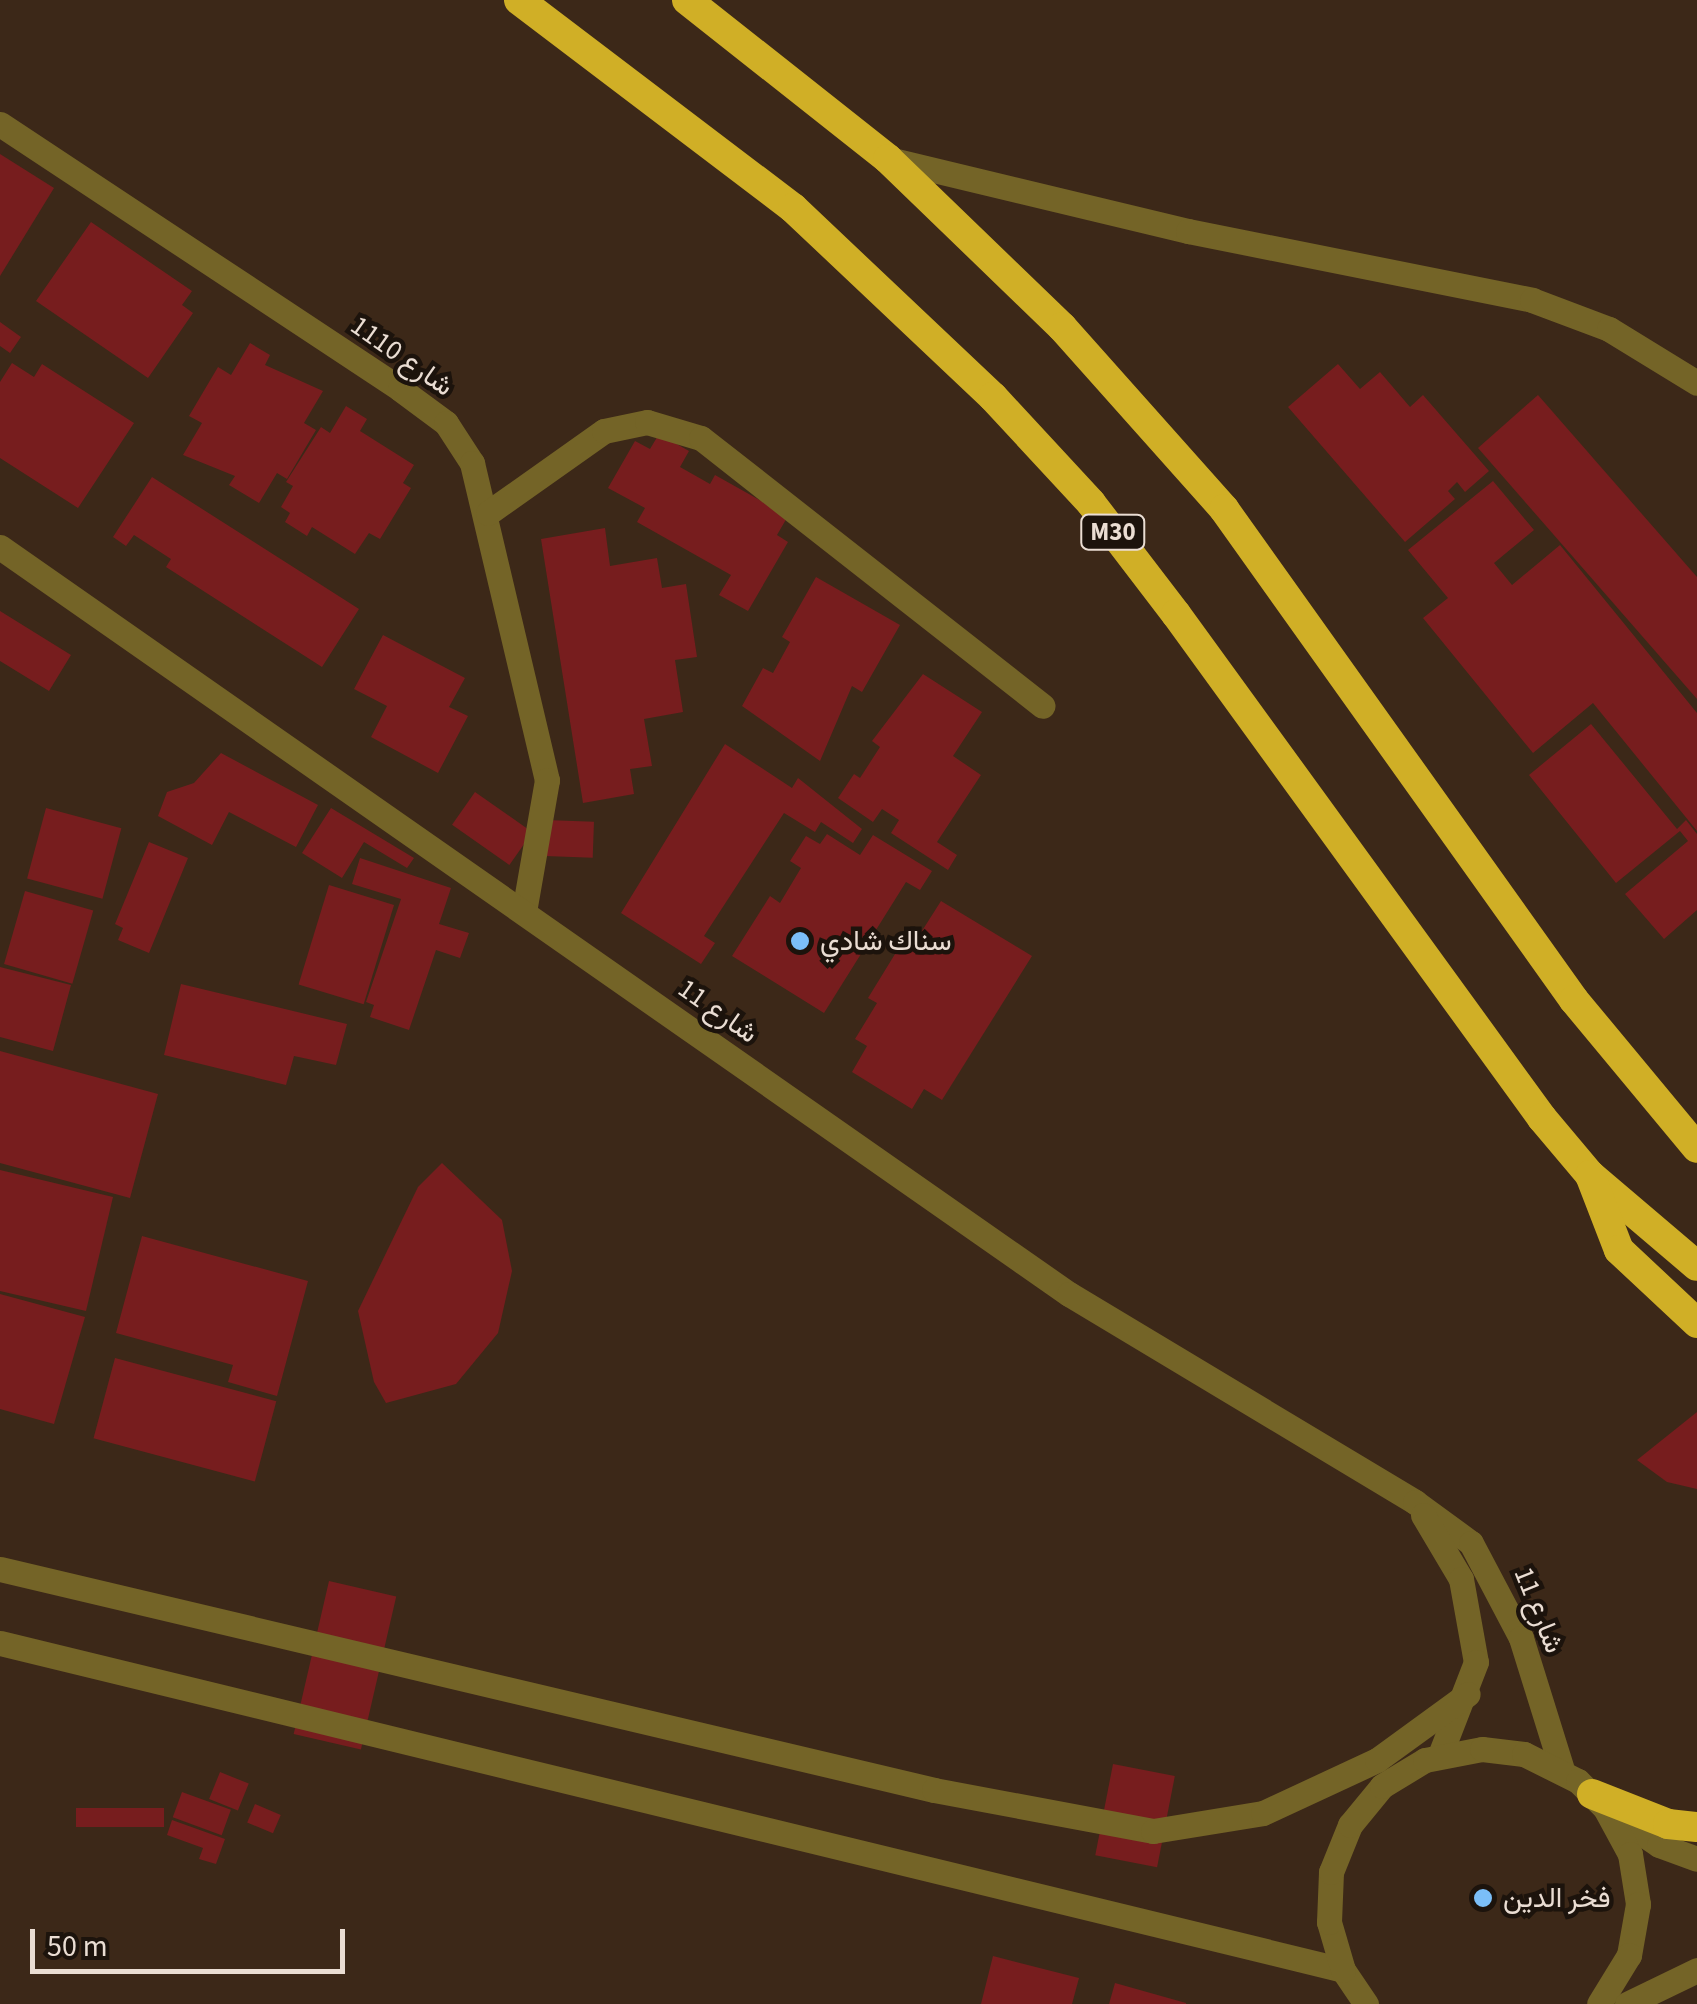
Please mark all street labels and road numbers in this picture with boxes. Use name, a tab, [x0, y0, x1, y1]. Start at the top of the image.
street label: شارع 1110	[344, 309, 460, 403]
road number: M30	[1078, 512, 1148, 552]
street label: شارع 11	[672, 972, 764, 1050]
street label: شارع 11	[1507, 1562, 1571, 1658]

